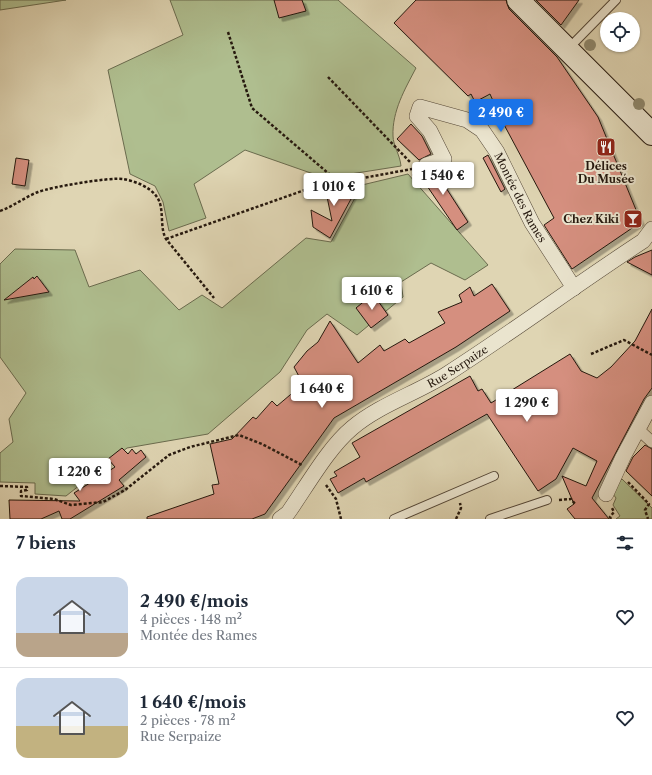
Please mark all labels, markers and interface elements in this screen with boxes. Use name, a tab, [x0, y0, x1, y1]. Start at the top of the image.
map controls	[600, 12, 640, 52]
button: locate	[600, 12, 640, 52]
pin: 2 490 €	[464, 99, 538, 133]
text: 2 490 €	[478, 104, 524, 120]
restaurant icon: Délices Du Musée	[595, 136, 617, 158]
street label: Montée des Rames	[491, 150, 550, 245]
place label: Délices Du Musée	[578, 159, 635, 186]
pin: 1 540 €	[406, 162, 480, 196]
text: 1 540 €	[421, 167, 465, 183]
pin: 1 010 €	[297, 173, 371, 207]
text: 1 010 €	[313, 178, 355, 194]
bar icon: Chez Kiki	[622, 208, 644, 230]
place label: Chez Kiki	[563, 212, 619, 226]
pin: 1 610 €	[335, 277, 409, 311]
text: 1 610 €	[351, 282, 393, 298]
street label: Rue Serpaize	[425, 342, 490, 391]
pin: 1 640 €	[285, 375, 359, 409]
text: 1 640 €	[300, 380, 344, 396]
pin: 1 290 €	[490, 389, 564, 423]
text: 1 290 €	[505, 394, 549, 410]
pin: 1 220 €	[43, 458, 117, 492]
text: 1 220 €	[58, 463, 102, 479]
icon: filters	[614, 532, 636, 554]
text: 7 biens	[16, 533, 76, 553]
text: 2 490 €/mois	[140, 591, 248, 611]
icon: home	[48, 593, 96, 641]
icon: heart	[614, 606, 636, 628]
text: 4 pièces · 148 m²	[140, 611, 242, 627]
text: Montée des Rames	[140, 627, 257, 643]
text: 1 640 €/mois	[140, 692, 246, 712]
icon: home	[48, 694, 96, 742]
icon: heart	[614, 707, 636, 729]
text: 2 pièces · 78 m²	[140, 712, 236, 728]
text: Rue Serpaize	[140, 728, 222, 744]

